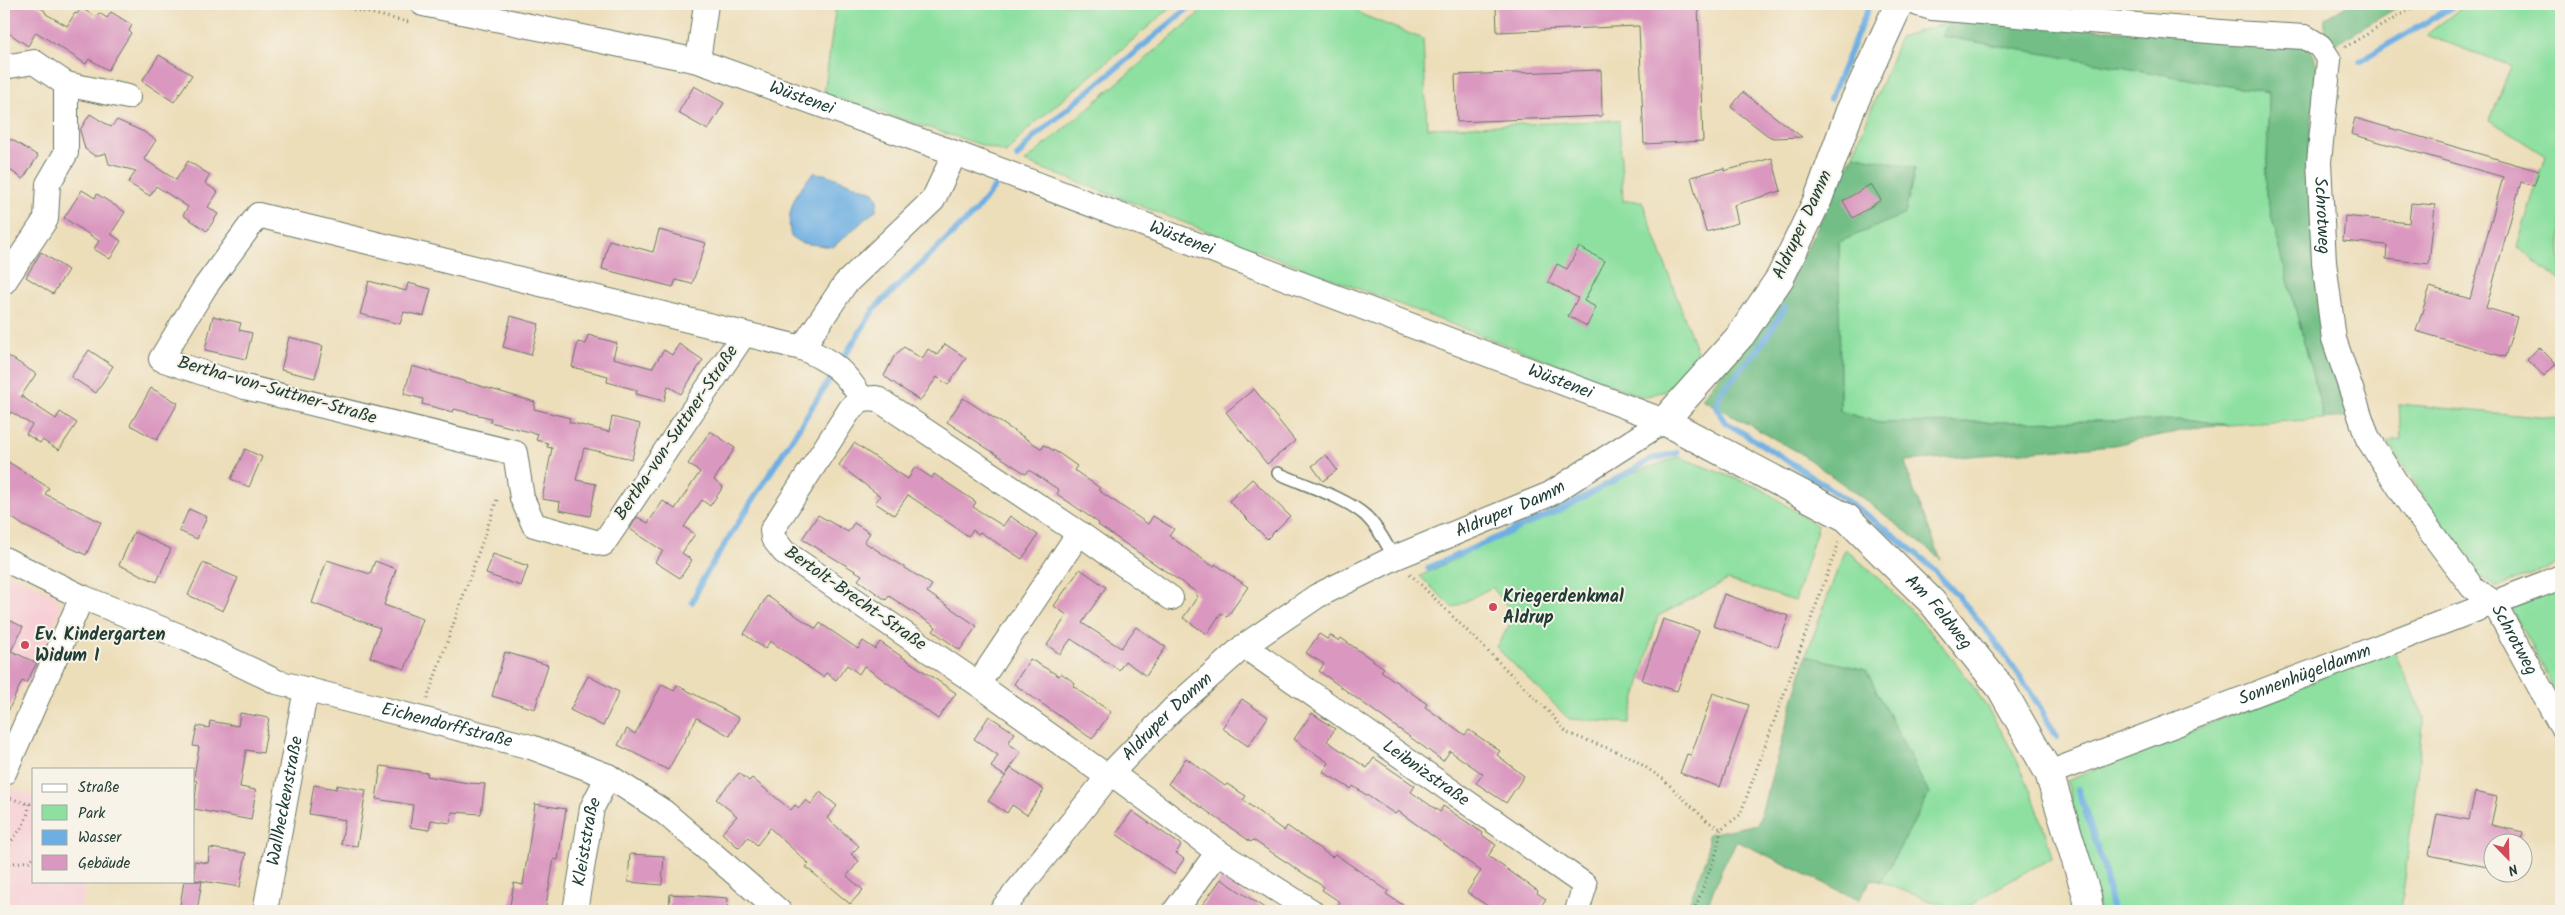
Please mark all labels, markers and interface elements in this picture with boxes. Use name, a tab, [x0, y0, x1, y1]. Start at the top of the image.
street label: Wüstenei	[765, 73, 839, 123]
street label: Aldruper Damm	[1765, 166, 1841, 284]
street label: Schrotweg	[2305, 176, 2338, 255]
street label: Wüstenei	[1145, 213, 1219, 264]
street label: Bertha-von-Suttner-Straße	[607, 339, 747, 527]
street label: Bertha-von-Suttner-Straße	[174, 349, 380, 433]
street label: Wüstenei	[1524, 356, 1598, 408]
street label: Aldruper Damm	[1451, 473, 1572, 546]
street label: Bertolt-Brecht-Straße	[778, 539, 932, 659]
street label: Am Feldweg	[1897, 568, 1980, 656]
place label: Kriegerdenkmal Aldrup	[1503, 583, 1624, 633]
street label: Schrotweg	[2483, 599, 2545, 681]
marker: Kriegerdenkmal Aldrup	[1487, 601, 1499, 613]
place label: Ev. Kindergarten Widum I	[35, 621, 165, 671]
street label: Sonnenhügeldamm	[2234, 636, 2376, 714]
marker: Ev. Kindergarten Widum I	[19, 639, 31, 651]
street label: Aldruper Damm	[1115, 665, 1219, 768]
street label: Eichendorffstraße	[378, 695, 516, 756]
street label: Leibnizstraße	[1376, 732, 1476, 814]
street label: Wallheckenstraße	[259, 734, 311, 868]
legend	[32, 768, 195, 882]
text: Straße	[78, 776, 120, 800]
street label: Kleiststraße	[565, 792, 610, 889]
text: Park	[78, 802, 106, 826]
text: Wasser	[78, 826, 122, 850]
north arrow	[2482, 832, 2532, 882]
text: Gebäude	[78, 852, 131, 876]
text: N	[2504, 857, 2521, 881]

